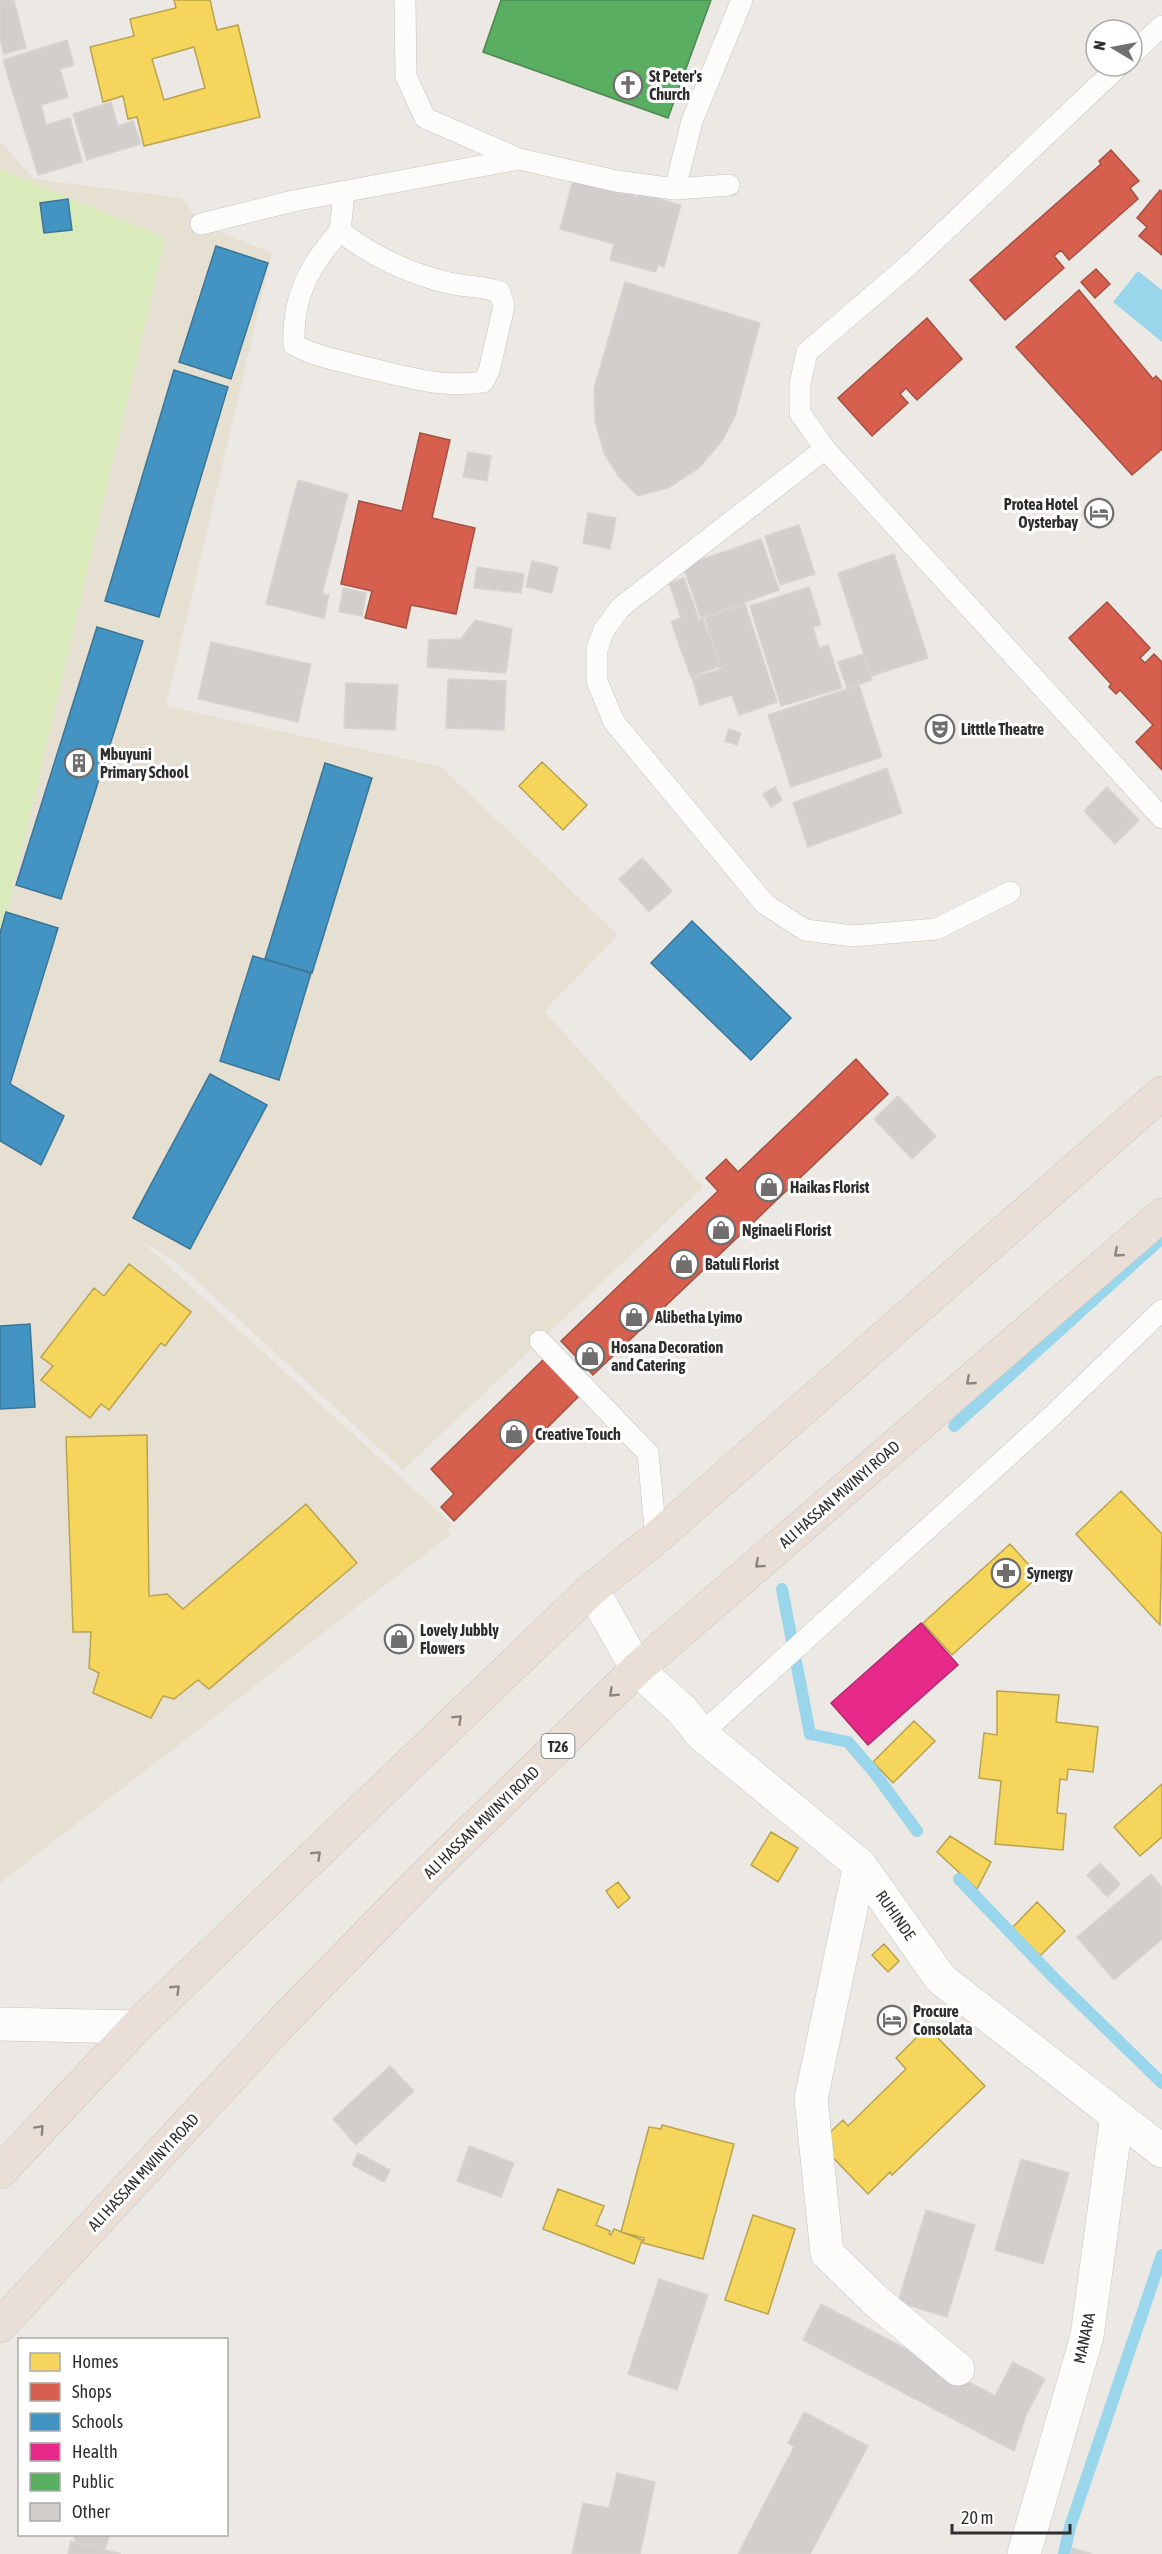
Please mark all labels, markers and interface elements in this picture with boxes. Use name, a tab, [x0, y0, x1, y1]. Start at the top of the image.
north arrow	[1084, 18, 1144, 78]
text: N	[1090, 39, 1109, 52]
place label: St Peter's Church	[649, 67, 703, 103]
church icon: St Peter's Church	[612, 69, 644, 101]
place label: Protea Hotel Oysterbay	[1004, 495, 1079, 531]
hotel icon: Protea Hotel Oysterbay	[1083, 497, 1115, 529]
theatre icon: Litttle Theatre	[924, 713, 956, 745]
place label: Litttle Theatre	[961, 720, 1044, 738]
place label: Mbuyuni Primary School	[100, 745, 189, 781]
building icon: Mbuyuni Primary School	[63, 747, 95, 779]
shop icon: Haikas Florist	[753, 1171, 785, 1203]
place label: Haikas Florist	[790, 1178, 870, 1196]
shop icon: Nginaeli Florist	[705, 1214, 737, 1246]
place label: Nginaeli Florist	[742, 1221, 832, 1239]
one-way arrow	[1114, 1246, 1125, 1257]
shop icon: Batuli Florist	[668, 1248, 700, 1280]
place label: Batuli Florist	[705, 1255, 780, 1273]
shop icon: Alibetha Lyimo	[618, 1301, 650, 1333]
place label: Alibetha Lyimo	[654, 1308, 743, 1326]
place label: Hosana Decoration and Catering	[611, 1338, 724, 1374]
shop icon: Hosana Decoration and Catering	[574, 1340, 606, 1372]
one-way arrow	[966, 1374, 977, 1385]
shop icon: Creative Touch	[498, 1418, 530, 1450]
place label: Creative Touch	[535, 1425, 621, 1443]
street label: ALI HASSAN MWINYI ROAD	[775, 1437, 903, 1551]
one-way arrow	[755, 1556, 766, 1567]
pharmacy icon: Synergy	[990, 1557, 1022, 1589]
place label: Synergy	[1027, 1564, 1073, 1582]
place label: Lovely Jubbly Flowers	[420, 1621, 499, 1657]
shop icon: Lovely Jubbly Flowers	[383, 1623, 415, 1655]
one-way arrow	[610, 1685, 621, 1696]
one-way arrow	[450, 1716, 461, 1727]
road number: T26	[542, 1734, 574, 1758]
street label: ALI HASSAN MWINYI ROAD	[420, 1762, 543, 1882]
one-way arrow	[311, 1851, 321, 1862]
street label: RUHINDE	[873, 1887, 920, 1943]
one-way arrow	[169, 1986, 180, 1997]
place label: Procure Consolata	[913, 2002, 972, 2038]
hotel icon: Procure Consolata	[876, 2004, 908, 2036]
street label: ALI HASSAN MWINYI ROAD	[84, 2110, 202, 2234]
one-way arrow	[33, 2125, 44, 2136]
street label: MANARA	[1070, 2311, 1098, 2365]
legend	[18, 2338, 228, 2536]
text: Homes	[72, 2351, 118, 2372]
text: Shops	[72, 2381, 112, 2402]
text: Schools	[72, 2411, 123, 2432]
text: Health	[72, 2441, 118, 2462]
text: Public	[72, 2471, 114, 2492]
scale bar	[952, 2497, 1070, 2535]
text: Other	[72, 2501, 111, 2522]
text: 20 m	[961, 2507, 993, 2528]

